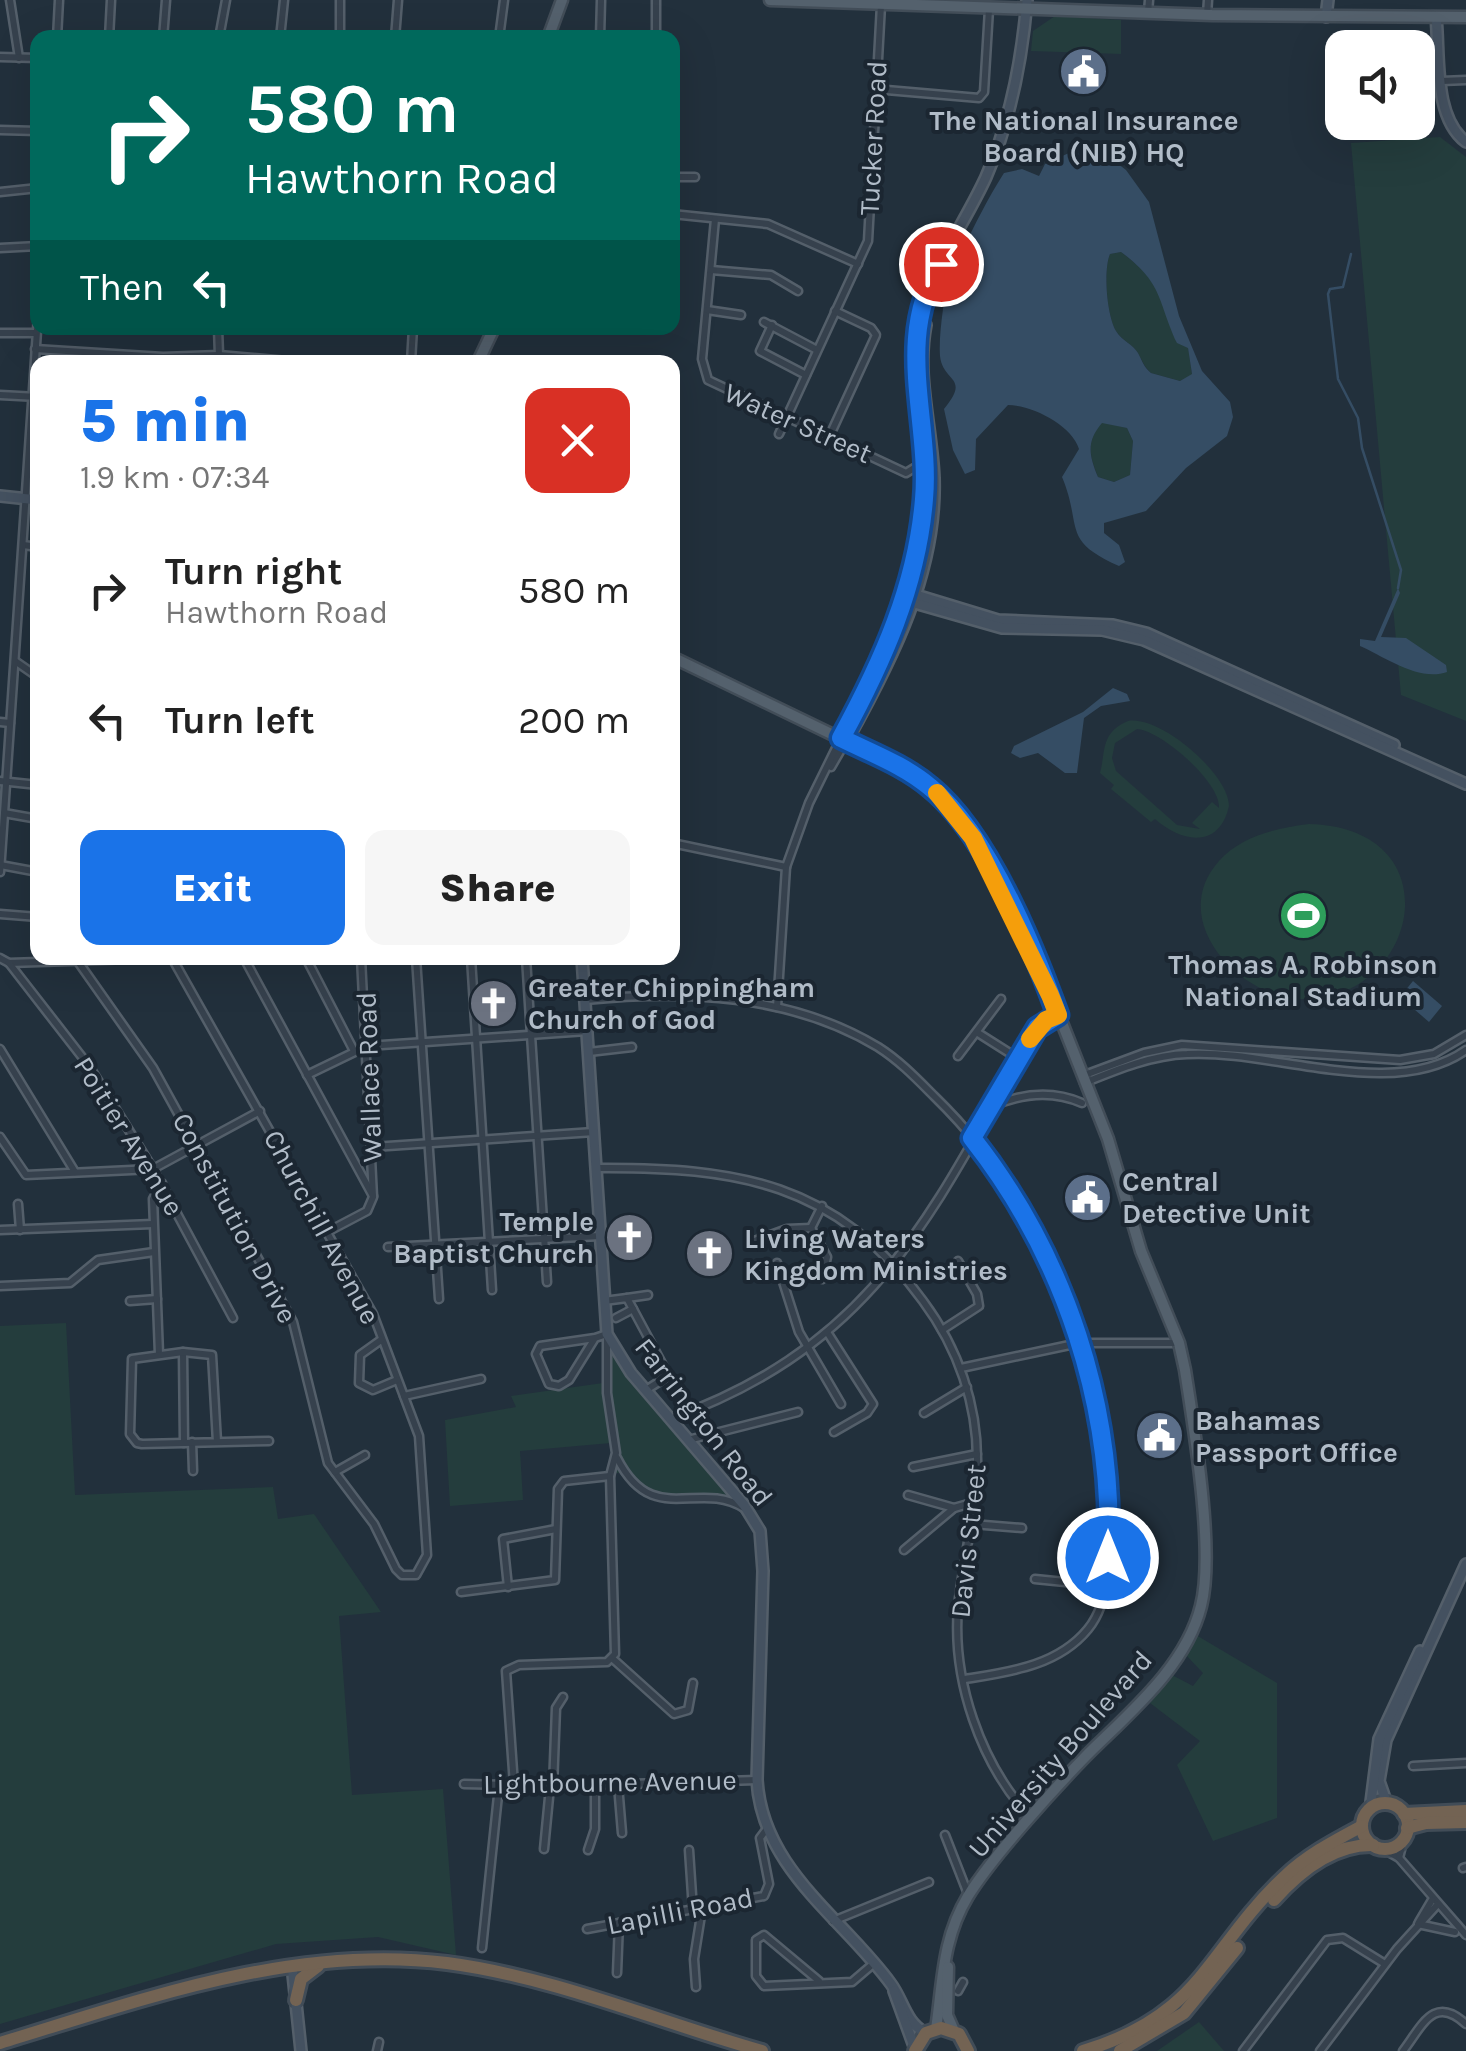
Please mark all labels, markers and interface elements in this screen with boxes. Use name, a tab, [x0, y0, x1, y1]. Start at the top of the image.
map controls	[1325, 30, 1435, 140]
button: sound	[1325, 30, 1435, 140]
public building icon: The National Insurance Board (NIB) HQ	[1058, 46, 1110, 98]
street label: Tucker Road	[852, 60, 894, 216]
text: 580 m	[245, 68, 459, 150]
icon: right	[80, 70, 210, 200]
place label: The National Insurance Board (NIB) HQ	[930, 104, 1239, 169]
text: Hawthorn Road	[245, 152, 559, 204]
pin	[899, 222, 984, 307]
icon: arrive	[914, 237, 969, 292]
icon: left	[184, 260, 239, 315]
text: Then	[80, 265, 164, 310]
street label: Water Street	[719, 376, 877, 470]
text: 5 min	[80, 386, 250, 456]
button: close	[525, 388, 630, 493]
text: 1.9 km · 07:34	[80, 459, 270, 496]
text: Turn right	[165, 549, 342, 594]
icon: right	[80, 563, 135, 618]
text: 580 m	[518, 568, 630, 613]
text: Hawthorn Road	[165, 594, 388, 631]
icon: left	[80, 693, 135, 748]
text: Turn left	[165, 698, 315, 743]
text: 200 m	[518, 698, 630, 743]
button: Exit	[80, 830, 345, 945]
button: Share	[365, 830, 630, 945]
sports icon: Thomas A. Robinson National Stadium	[1277, 890, 1329, 942]
place label: Thomas A. Robinson National Stadium	[1168, 948, 1438, 1013]
place label: Greater Chippingham Church of God	[528, 971, 815, 1036]
church icon: Greater Chippingham Church of God	[467, 977, 519, 1029]
street label: Wallace Road	[350, 991, 388, 1163]
street label: Poitier Avenue	[67, 1050, 191, 1222]
street label: Constitution Drive	[166, 1107, 304, 1329]
street label: Churchill Avenue	[257, 1124, 387, 1330]
place label: Central Detective Unit	[1122, 1165, 1310, 1230]
public building icon: Central Detective Unit	[1061, 1171, 1113, 1223]
place label: Temple Baptist Church	[393, 1205, 594, 1270]
church icon: Temple Baptist Church	[603, 1211, 655, 1263]
place label: Living Waters Kingdom Ministries	[744, 1222, 1008, 1287]
church icon: Living Waters Kingdom Ministries	[683, 1228, 735, 1280]
street label: Farrington Road	[628, 1331, 780, 1513]
place label: Bahamas Passport Office	[1195, 1404, 1398, 1469]
public building icon: Bahamas Passport Office	[1134, 1410, 1186, 1462]
street label: Davis Street	[944, 1462, 992, 1620]
position arrow	[1056, 1506, 1160, 1610]
street label: University Boulevard	[961, 1644, 1159, 1864]
street label: Lightbourne Avenue	[483, 1763, 737, 1801]
street label: Lapilli Road	[604, 1881, 756, 1941]

